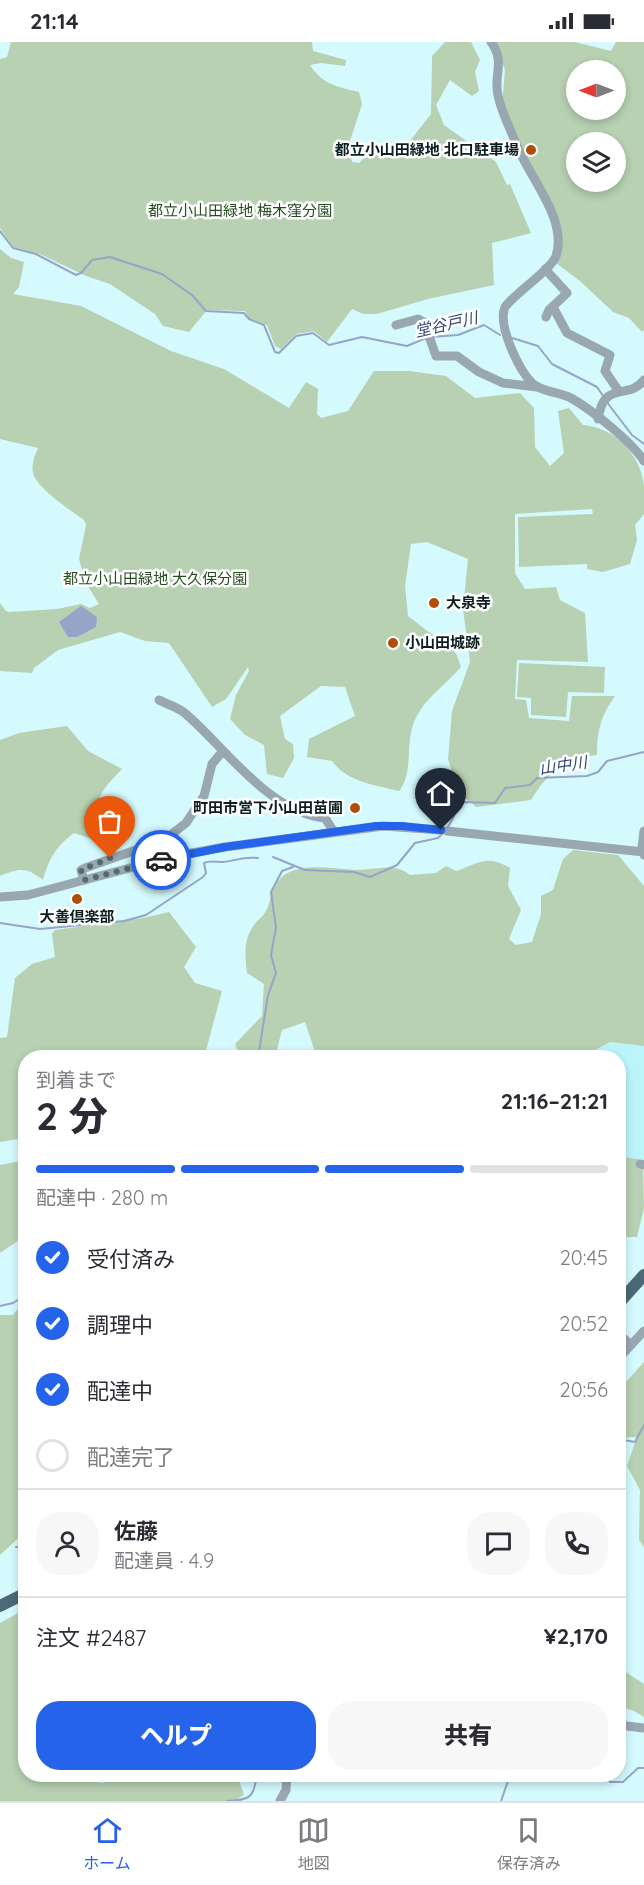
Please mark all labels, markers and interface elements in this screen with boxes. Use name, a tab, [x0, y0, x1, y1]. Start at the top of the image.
text: 21:14	[30, 7, 79, 35]
north arrow	[566, 60, 626, 120]
map controls	[566, 60, 626, 192]
button: layers	[566, 132, 626, 192]
place label: 都立小山田緑地 北口駐車場	[335, 140, 519, 159]
marker: 都立小山田緑地 北口駐車場	[524, 143, 538, 157]
park label: 都立小山田緑地 梅木窪分園	[148, 201, 332, 220]
water label: 堂谷戸川	[413, 307, 481, 341]
park label: 都立小山田緑地 大久保分園	[63, 569, 247, 588]
place label: 大泉寺	[446, 593, 491, 612]
marker: 大泉寺	[427, 596, 441, 610]
place label: 小山田城跡	[405, 633, 480, 652]
marker: 小山田城跡	[386, 636, 400, 650]
water label: 山中川	[538, 751, 590, 778]
pin	[415, 768, 466, 830]
icon: home	[424, 777, 457, 810]
pin	[84, 796, 135, 858]
place label: 町田市営下小山田苗圃	[193, 798, 343, 817]
marker: 町田市営下小山田苗圃	[348, 801, 362, 815]
icon: bag	[93, 805, 126, 838]
courier	[131, 830, 191, 890]
icon: car	[145, 844, 178, 877]
marker: 大善倶楽部	[70, 892, 84, 906]
place label: 大善倶楽部	[39, 907, 115, 926]
text: 到着まで	[36, 1067, 116, 1092]
text: 21:16–21:21	[501, 1087, 608, 1115]
text: 2 分	[36, 1091, 108, 1140]
text: 配達中 · 280 m	[36, 1185, 168, 1210]
icon: check	[36, 1241, 69, 1274]
text: 受付済み	[87, 1245, 175, 1273]
text: 20:45	[560, 1245, 608, 1270]
icon: check	[36, 1307, 69, 1340]
text: 調理中	[87, 1311, 153, 1339]
text: 20:52	[559, 1311, 608, 1336]
icon: check	[36, 1373, 69, 1406]
text: 配達中	[87, 1377, 153, 1405]
text: 20:56	[560, 1377, 608, 1402]
text: 配達完了	[87, 1443, 175, 1471]
button: person	[36, 1512, 99, 1575]
button: chat	[467, 1512, 530, 1575]
button: phone	[545, 1512, 608, 1575]
text: 佐藤	[114, 1517, 158, 1545]
text: 配達員 · 4.9	[114, 1548, 214, 1573]
text: ¥2,170	[544, 1622, 608, 1650]
text: 注文 #2487	[36, 1624, 146, 1652]
button: ヘルプ	[36, 1701, 316, 1770]
button: 共有	[328, 1701, 608, 1770]
tab: ホーム	[83, 1814, 131, 1874]
tab: 地図	[297, 1814, 330, 1874]
tab: 保存済み	[497, 1814, 561, 1874]

